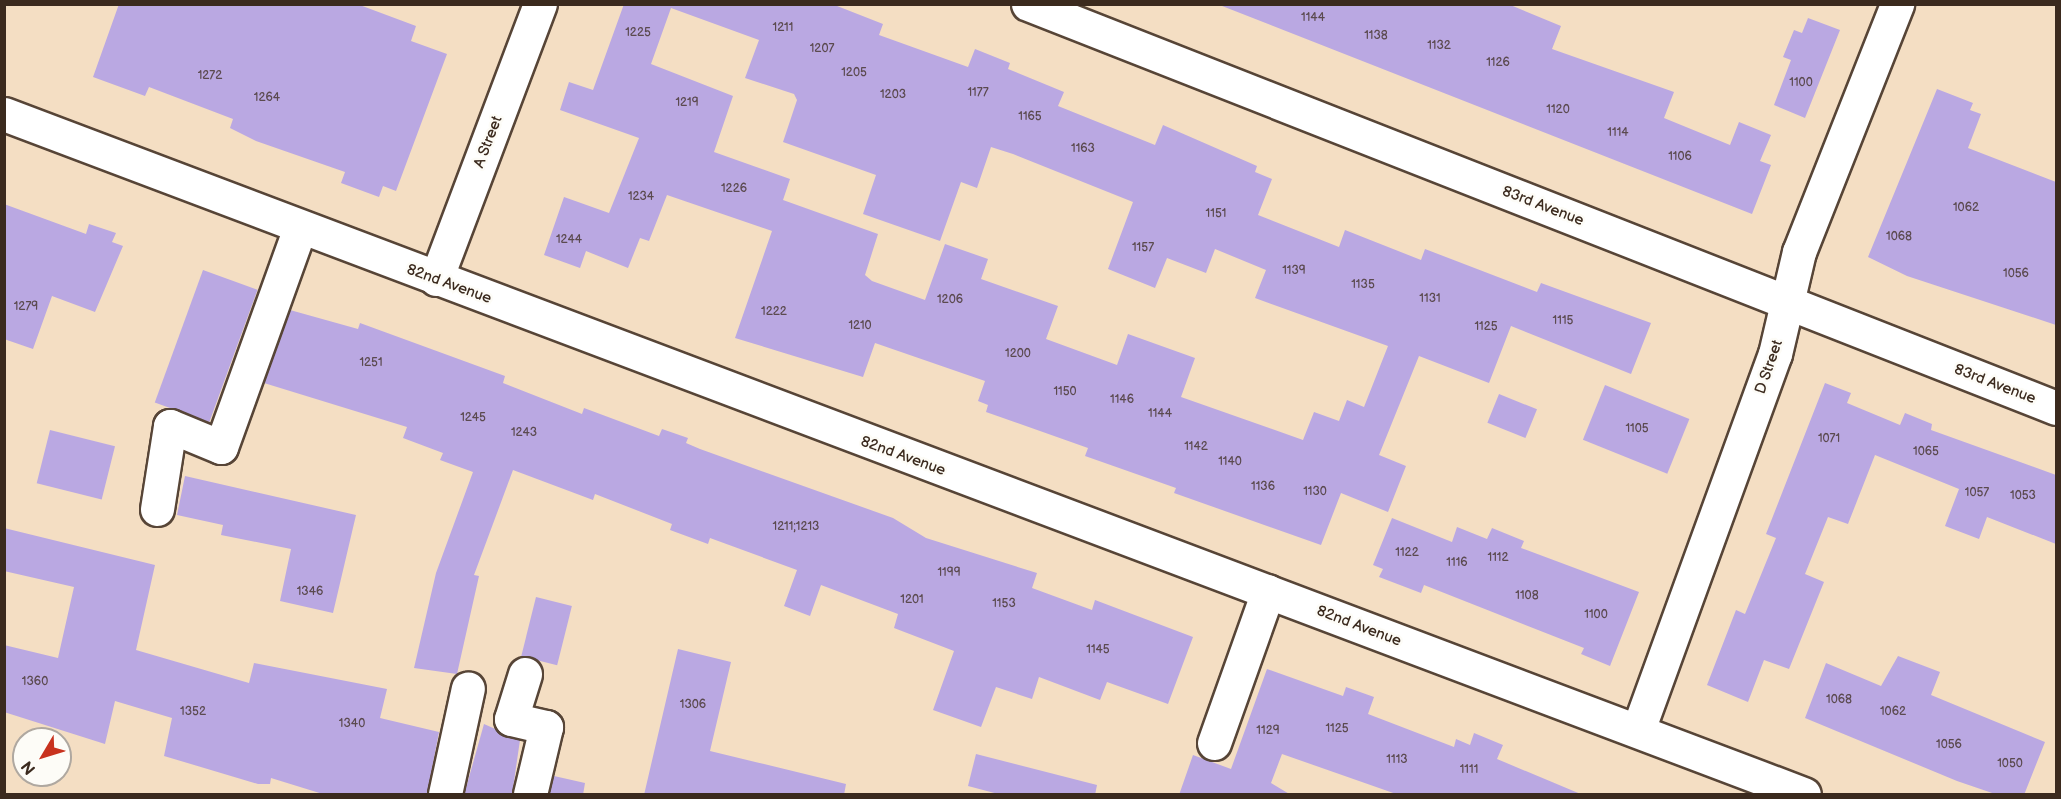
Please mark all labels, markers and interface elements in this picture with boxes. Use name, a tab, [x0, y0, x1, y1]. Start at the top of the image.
house number: 1144	[1301, 11, 1325, 25]
house number: 1211	[773, 21, 793, 35]
house number: 1225	[625, 26, 651, 40]
house number: 1138	[1364, 29, 1388, 43]
house number: 1132	[1427, 39, 1451, 53]
house number: 1207	[810, 42, 834, 56]
house number: 1126	[1486, 56, 1510, 70]
house number: 1205	[841, 66, 867, 80]
house number: 1272	[198, 69, 222, 83]
house number: 1100	[1789, 76, 1813, 90]
house number: 1177	[967, 86, 989, 100]
house number: 1203	[880, 88, 906, 102]
house number: 1264	[254, 91, 280, 105]
house number: 1219	[675, 96, 699, 110]
house number: 1120	[1546, 103, 1570, 117]
house number: 1165	[1018, 110, 1042, 124]
street label: A Street	[470, 113, 506, 171]
house number: 1114	[1607, 126, 1629, 140]
house number: 1163	[1071, 142, 1095, 156]
house number: 1106	[1668, 150, 1692, 164]
house number: 1226	[721, 182, 747, 196]
street label: 83rd Avenue	[1500, 182, 1586, 230]
house number: 1234	[628, 190, 654, 204]
house number: 1062	[1953, 201, 1979, 215]
house number: 1151	[1206, 207, 1226, 221]
house number: 1068	[1886, 230, 1912, 244]
house number: 1244	[556, 233, 582, 247]
house number: 1157	[1132, 241, 1154, 255]
street label: 82nd Avenue	[404, 260, 494, 308]
house number: 1139	[1282, 264, 1306, 278]
house number: 1056	[2003, 267, 2029, 281]
house number: 1135	[1351, 278, 1375, 292]
house number: 1131	[1419, 292, 1441, 306]
house number: 1206	[937, 293, 963, 307]
house number: 1279	[14, 300, 38, 314]
house number: 1222	[761, 305, 787, 319]
house number: 1115	[1553, 314, 1573, 328]
house number: 1210	[848, 319, 872, 333]
house number: 1125	[1474, 320, 1498, 334]
street label: D Street	[1751, 338, 1787, 396]
house number: 1200	[1005, 347, 1031, 361]
house number: 1251	[359, 356, 383, 370]
street label: 83rd Avenue	[1952, 360, 2038, 408]
house number: 1150	[1053, 385, 1077, 399]
house number: 1146	[1110, 393, 1134, 407]
house number: 1144	[1148, 407, 1172, 421]
house number: 1245	[460, 411, 486, 425]
house number: 1105	[1625, 422, 1649, 436]
house number: 1243	[511, 426, 537, 440]
street label: 82nd Avenue	[858, 432, 948, 480]
house number: 1071	[1818, 432, 1840, 446]
house number: 1142	[1184, 440, 1208, 454]
house number: 1065	[1913, 445, 1939, 459]
house number: 1140	[1218, 455, 1242, 469]
house number: 1136	[1251, 480, 1275, 494]
house number: 1130	[1303, 485, 1327, 499]
house number: 1057	[1965, 486, 1989, 500]
house number: 1053	[2010, 489, 2036, 503]
house number: 1211;1213	[773, 520, 819, 534]
house number: 1122	[1395, 546, 1419, 560]
house number: 1112	[1487, 551, 1509, 565]
house number: 1116	[1446, 556, 1468, 570]
house number: 1199	[937, 566, 961, 580]
house number: 1346	[297, 585, 323, 599]
house number: 1108	[1515, 589, 1539, 603]
house number: 1201	[900, 593, 924, 607]
house number: 1153	[992, 597, 1016, 611]
street label: 82nd Avenue	[1314, 602, 1404, 650]
house number: 1100	[1584, 608, 1608, 622]
house number: 1145	[1086, 643, 1110, 657]
house number: 1360	[22, 675, 48, 689]
house number: 1068	[1826, 693, 1852, 707]
house number: 1306	[680, 698, 706, 712]
house number: 1352	[180, 705, 206, 719]
house number: 1062	[1880, 705, 1906, 719]
house number: 1340	[339, 717, 365, 731]
house number: 1125	[1325, 722, 1349, 736]
house number: 1129	[1256, 724, 1280, 738]
north arrow	[12, 727, 72, 787]
house number: 1056	[1936, 738, 1962, 752]
house number: 1113	[1386, 753, 1408, 767]
text: N	[18, 757, 40, 778]
house number: 1050	[1997, 757, 2023, 771]
house number: 1111	[1460, 763, 1478, 777]

